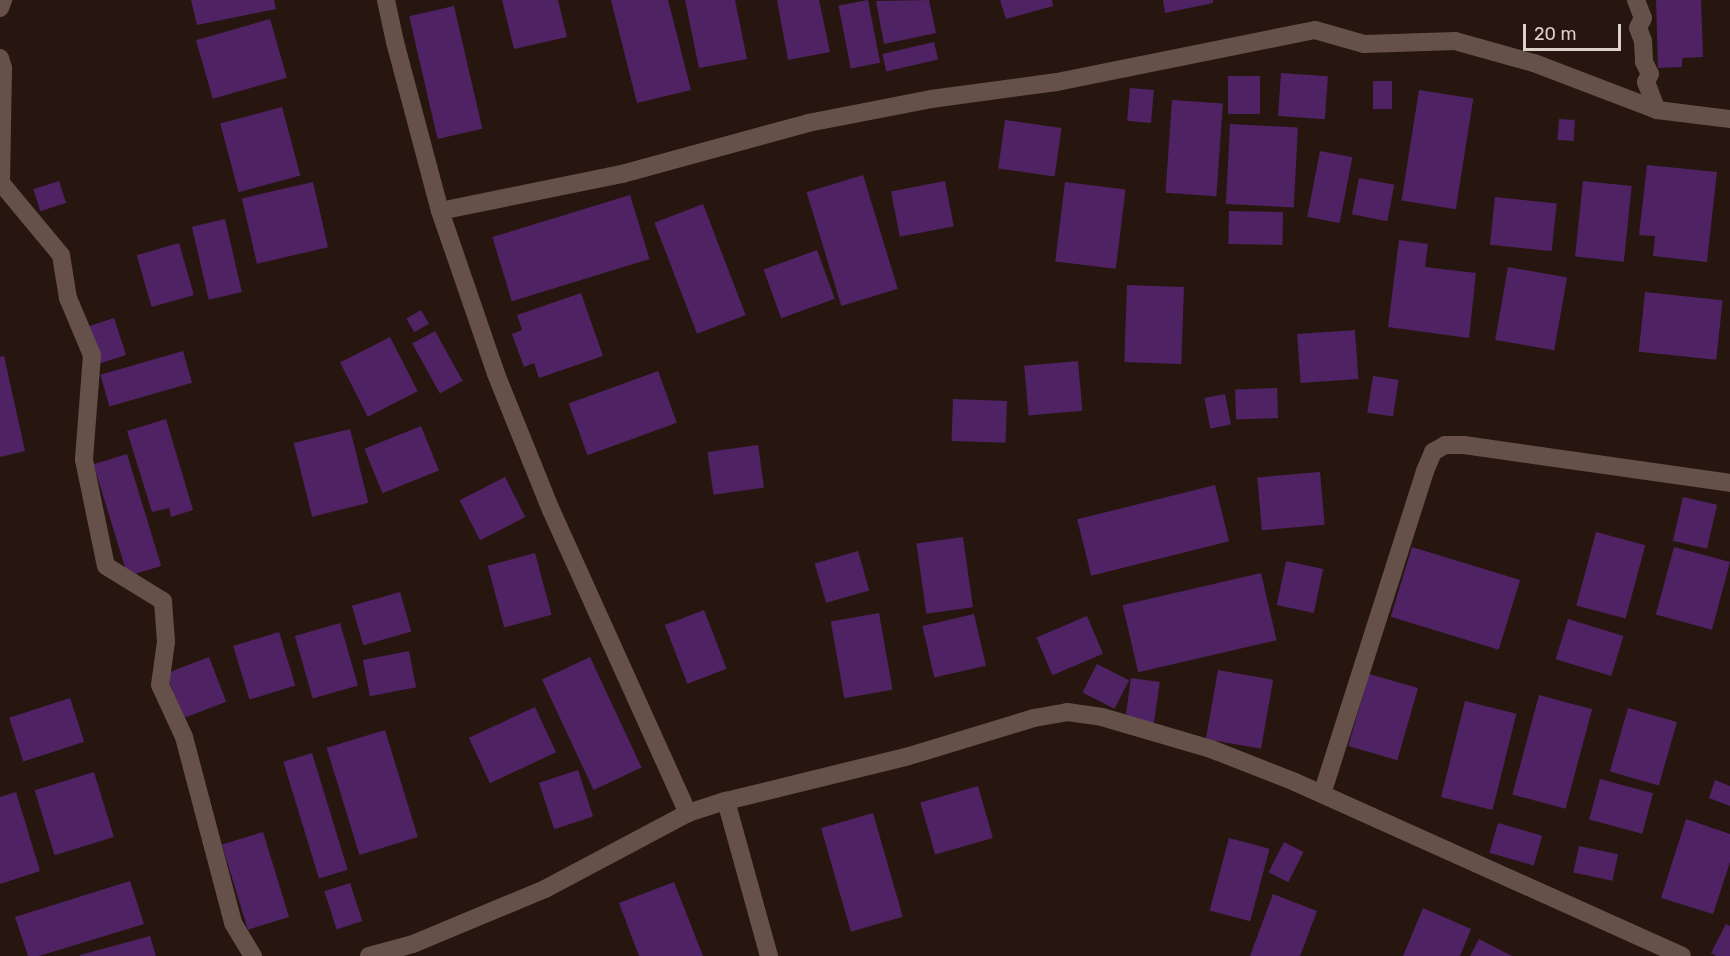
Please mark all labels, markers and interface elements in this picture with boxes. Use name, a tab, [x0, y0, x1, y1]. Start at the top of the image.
scale bar	[1526, 12, 1624, 50]
text: 20 m	[1534, 23, 1576, 45]

